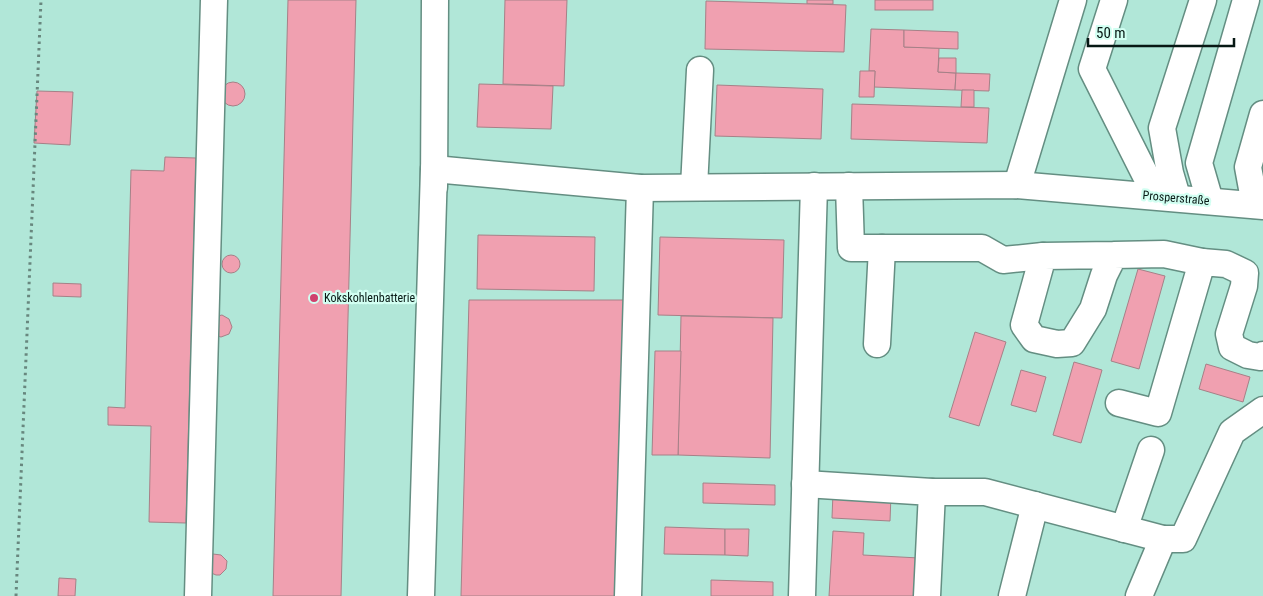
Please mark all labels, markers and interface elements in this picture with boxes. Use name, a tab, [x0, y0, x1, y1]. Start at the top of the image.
scale bar	[1088, 15, 1234, 47]
text: 50 m	[1096, 24, 1126, 42]
street label: Prosperstraße	[1142, 188, 1210, 208]
place label: Kokskohlenbatterie	[324, 291, 416, 305]
marker: Kokskohlenbatterie	[308, 292, 320, 304]

